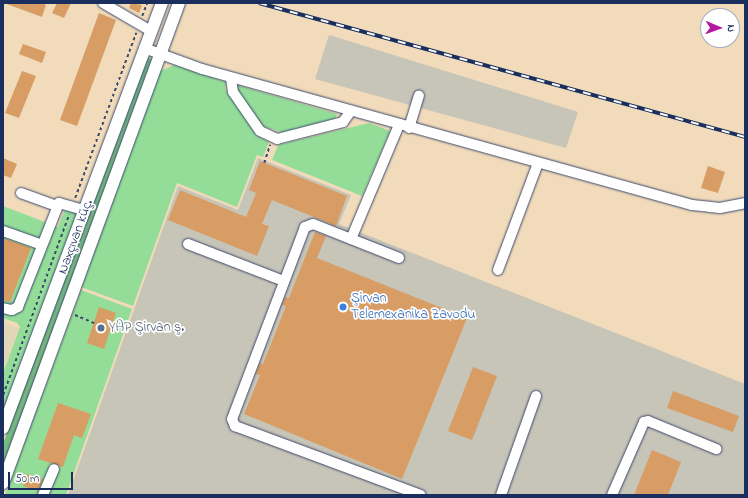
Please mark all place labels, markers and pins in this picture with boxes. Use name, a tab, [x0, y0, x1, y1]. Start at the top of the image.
place label: Şirvan Telemexanika Zavodu	[351, 291, 476, 324]
marker: Şirvan Telemexanika Zavodu	[338, 302, 348, 312]
place label: YAP Şirvan ş.	[109, 320, 184, 336]
marker: YAP Şirvan ş.	[96, 323, 106, 333]

